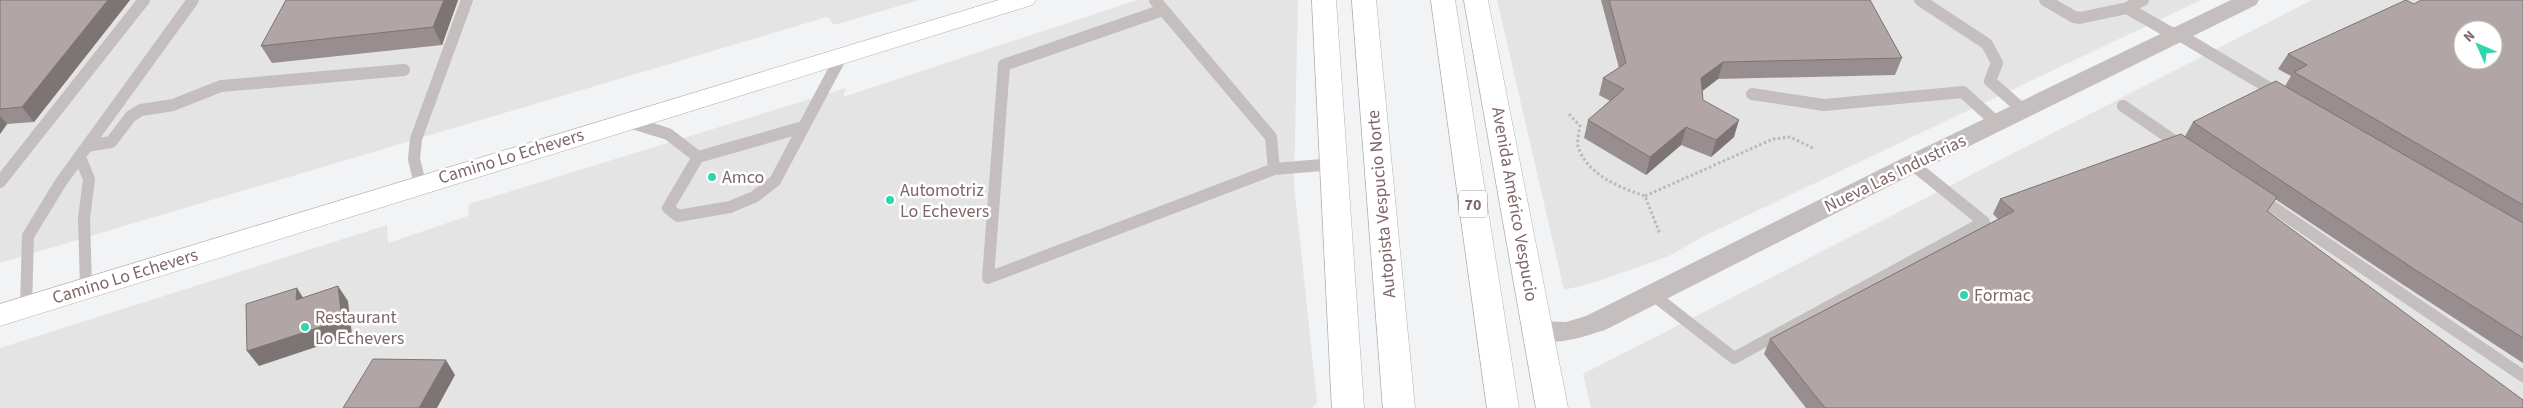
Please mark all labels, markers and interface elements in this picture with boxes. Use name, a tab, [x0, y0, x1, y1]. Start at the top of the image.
north arrow	[2453, 20, 2503, 70]
text: N	[2459, 26, 2480, 47]
street label: Avenida Américo Vespucio	[1485, 105, 1544, 303]
street label: Autopista Vespucio Norte	[1361, 109, 1402, 299]
street label: Camino Lo Echevers	[435, 122, 587, 191]
street label: Nueva Las Industrias	[1820, 128, 1970, 219]
place label: Amco	[722, 165, 764, 190]
marker: Amco	[706, 171, 718, 183]
place label: Automotriz Lo Echevers	[900, 178, 989, 224]
road number: 70	[1459, 190, 1487, 218]
marker: Automotriz Lo Echevers	[884, 194, 896, 206]
street label: Camino Lo Echevers	[49, 242, 201, 311]
place label: Formac	[1974, 283, 2031, 308]
marker: Formac	[1958, 289, 1970, 301]
place label: Restaurant Lo Echevers	[315, 305, 404, 351]
marker: Restaurant Lo Echevers	[299, 321, 311, 333]

